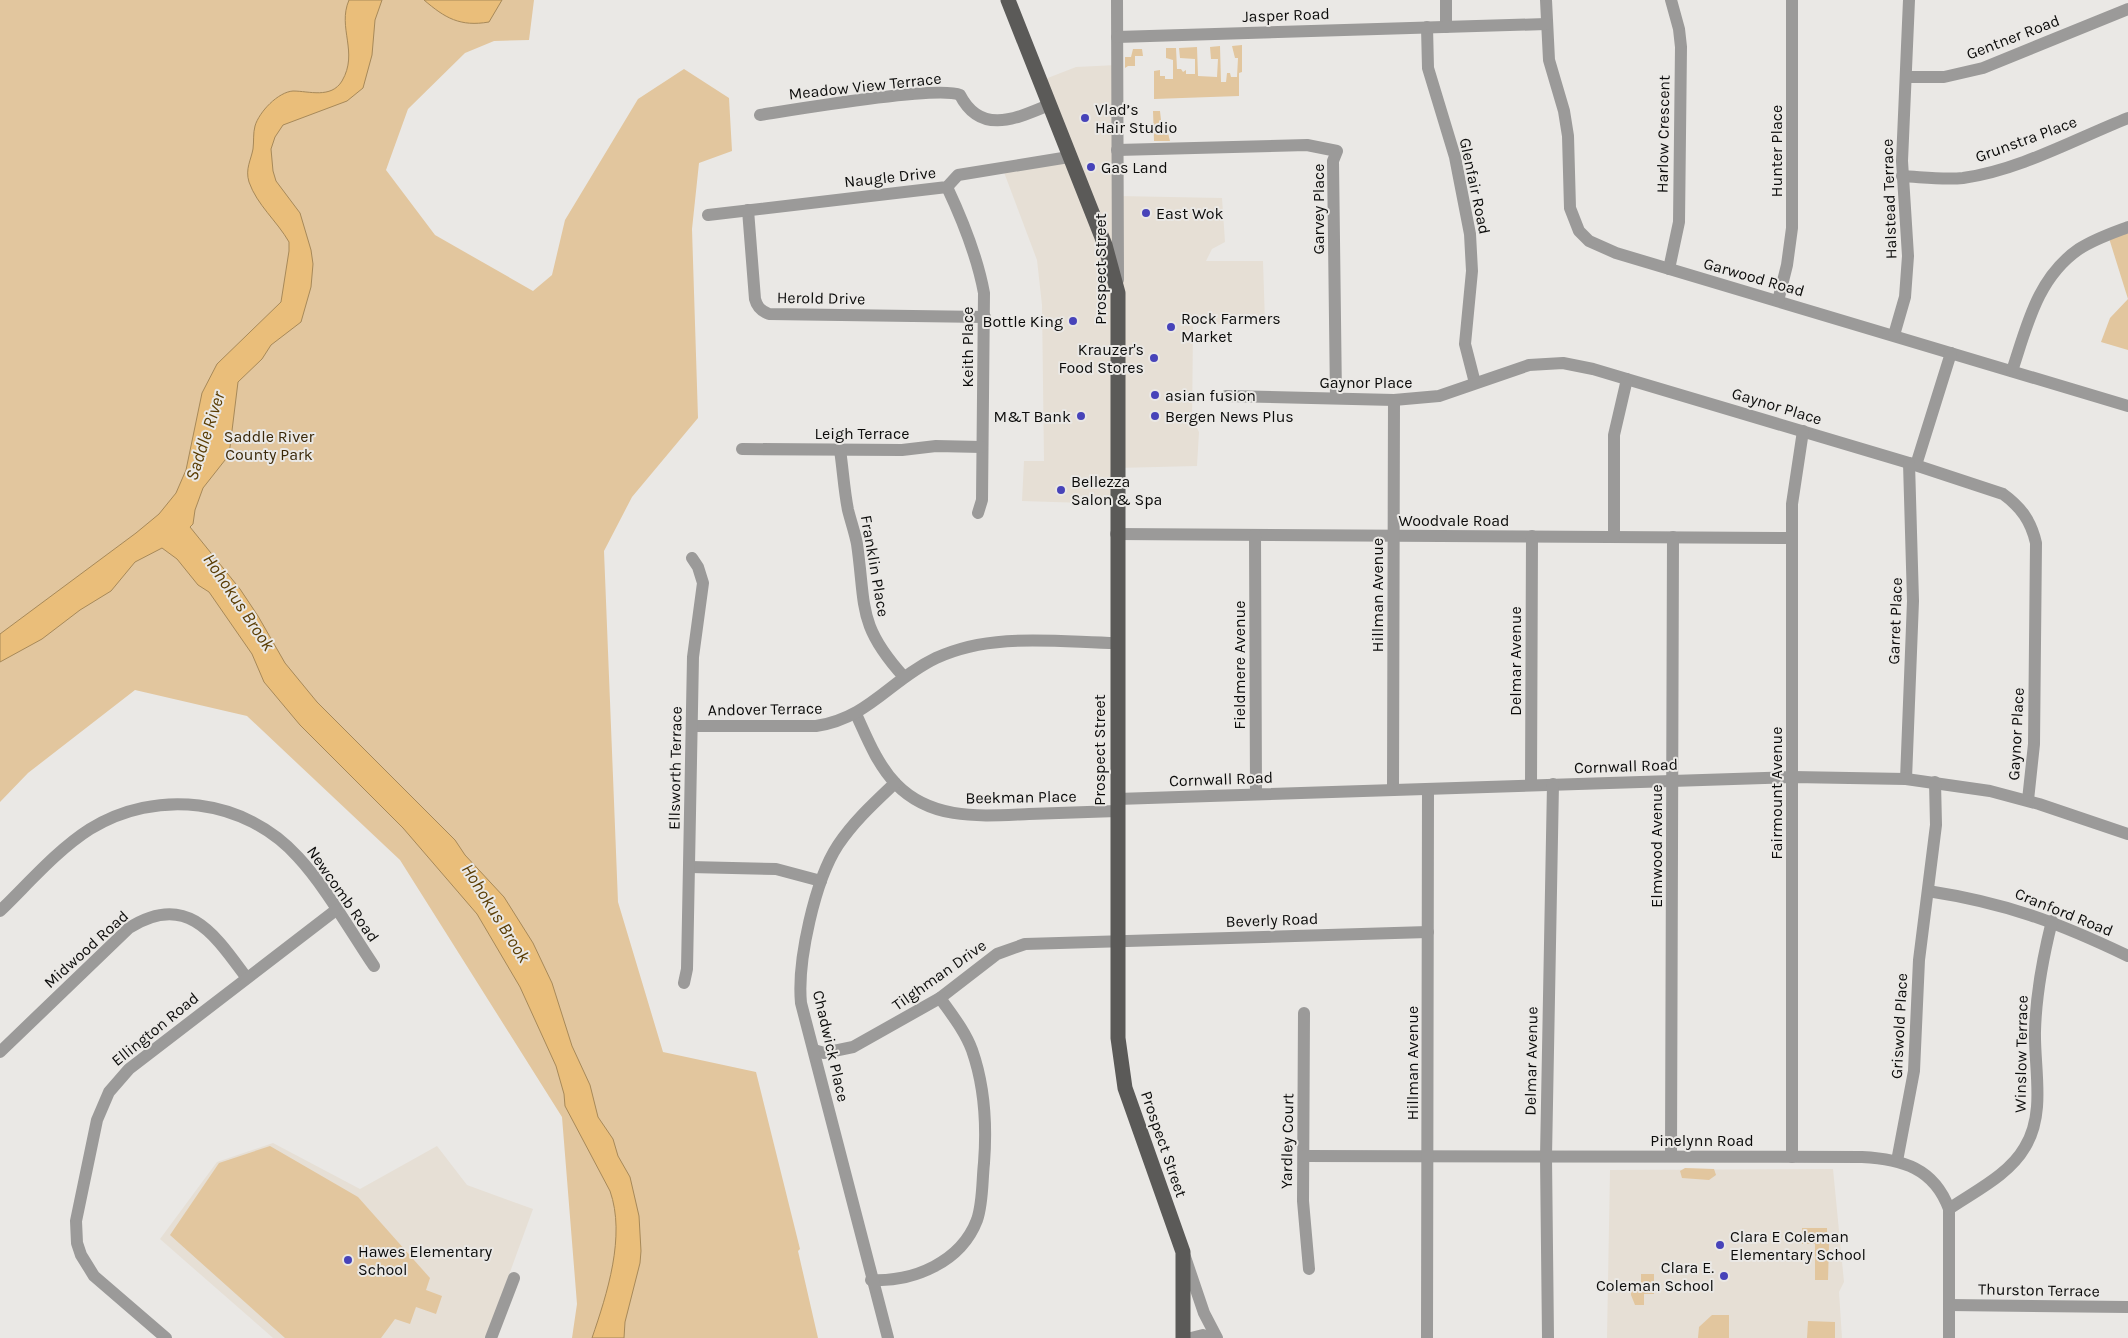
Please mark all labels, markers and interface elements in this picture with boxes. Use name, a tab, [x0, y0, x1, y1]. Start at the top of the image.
street label: Jasper Road	[1242, 4, 1330, 26]
street label: Gentner Road	[1964, 10, 2062, 64]
street label: Meadow View Terrace	[788, 69, 942, 103]
street label: Harlow Crescent	[1652, 75, 1674, 193]
place label: Vlad’s Hair Studio	[1095, 100, 1177, 137]
street label: Hunter Place	[1767, 105, 1786, 197]
marker: Vlad’s Hair Studio	[1079, 112, 1091, 124]
street label: Grunstra Place	[1973, 112, 2079, 166]
street label: Glenfair Road	[1456, 136, 1494, 236]
street label: Halstead Terrace	[1877, 138, 1901, 260]
place label: Gas Land	[1101, 158, 1168, 177]
marker: Gas Land	[1085, 161, 1097, 173]
street label: Naugle Drive	[843, 163, 937, 191]
street label: Garvey Place	[1309, 163, 1328, 255]
place label: East Wok	[1156, 204, 1224, 223]
marker: East Wok	[1140, 207, 1152, 219]
street label: Prospect Street	[1091, 213, 1110, 325]
street label: Garwood Road	[1701, 254, 1807, 300]
street label: Herold Drive	[777, 288, 865, 308]
street label: Keith Place	[958, 307, 977, 387]
place label: Rock Farmers Market	[1181, 309, 1281, 346]
place label: Bottle King	[983, 312, 1063, 331]
marker: Bottle King	[1067, 315, 1079, 327]
marker: Rock Farmers Market	[1165, 321, 1177, 333]
place label: Krauzer's Food Stores	[1058, 340, 1144, 377]
marker: Krauzer's Food Stores	[1148, 352, 1160, 364]
street label: Gaynor Place	[1319, 373, 1413, 392]
street label: Gaynor Place	[1730, 383, 1824, 429]
place label: asian fusion	[1165, 386, 1256, 405]
water label: Saddle River	[180, 388, 230, 483]
marker: asian fusion	[1149, 389, 1161, 401]
place label: M&T Bank	[994, 407, 1071, 426]
place label: Bergen News Plus	[1165, 407, 1294, 426]
marker: M&T Bank	[1075, 410, 1087, 422]
marker: Bergen News Plus	[1149, 410, 1161, 422]
street label: Leigh Terrace	[815, 424, 909, 443]
park label: Saddle River County Park	[224, 427, 314, 464]
place label: Bellezza Salon & Spa	[1071, 472, 1162, 509]
marker: Bellezza Salon & Spa	[1055, 484, 1067, 496]
street label: Woodvale Road	[1399, 511, 1509, 530]
street label: Franklin Place	[857, 514, 893, 618]
street label: Hillman Avenue	[1368, 538, 1387, 652]
water label: Hohokus Brook	[198, 549, 280, 656]
street label: Garret Place	[1884, 577, 1906, 665]
street label: Fieldmere Avenue	[1230, 601, 1249, 729]
street label: Delmar Avenue	[1506, 606, 1525, 716]
street label: Gaynor Place	[2004, 687, 2028, 781]
street label: Prospect Street	[1090, 694, 1109, 806]
street label: Andover Terrace	[707, 698, 823, 720]
street label: Ellsworth Terrace	[664, 706, 686, 830]
street label: Fairmount Avenue	[1767, 727, 1786, 859]
street label: Cornwall Road	[1574, 755, 1678, 777]
street label: Cornwall Road	[1169, 768, 1273, 790]
street label: Elmwood Avenue	[1647, 784, 1666, 908]
street label: Beekman Place	[965, 787, 1077, 807]
street label: Newcomb Road	[303, 842, 383, 946]
water label: Hohokus Brook	[457, 859, 536, 967]
street label: Cranford Road	[2012, 884, 2116, 940]
street label: Midwood Road	[40, 906, 132, 992]
street label: Beverly Road	[1225, 909, 1319, 931]
street label: Tilghman Drive	[888, 936, 990, 1014]
street label: Griswold Place	[1887, 973, 1911, 1079]
street label: Ellington Road	[108, 988, 202, 1070]
street label: Chadwick Place	[809, 988, 853, 1104]
street label: Winslow Terrace	[2010, 995, 2032, 1113]
street label: Hillman Avenue	[1403, 1006, 1422, 1120]
street label: Delmar Avenue	[1521, 1006, 1541, 1116]
street label: Prospect Street	[1137, 1088, 1191, 1200]
street label: Yardley Court	[1277, 1093, 1297, 1189]
street label: Pinelynn Road	[1650, 1131, 1754, 1150]
place label: Clara E Coleman Elementary School	[1730, 1227, 1866, 1264]
marker: Clara E Coleman Elementary School	[1714, 1239, 1726, 1251]
place label: Hawes Elementary School	[358, 1242, 493, 1279]
marker: Hawes Elementary School	[342, 1254, 354, 1266]
place label: Clara E. Coleman School	[1596, 1258, 1714, 1295]
marker: Clara E. Coleman School	[1718, 1270, 1730, 1282]
street label: Thurston Terrace	[1978, 1279, 2100, 1301]

